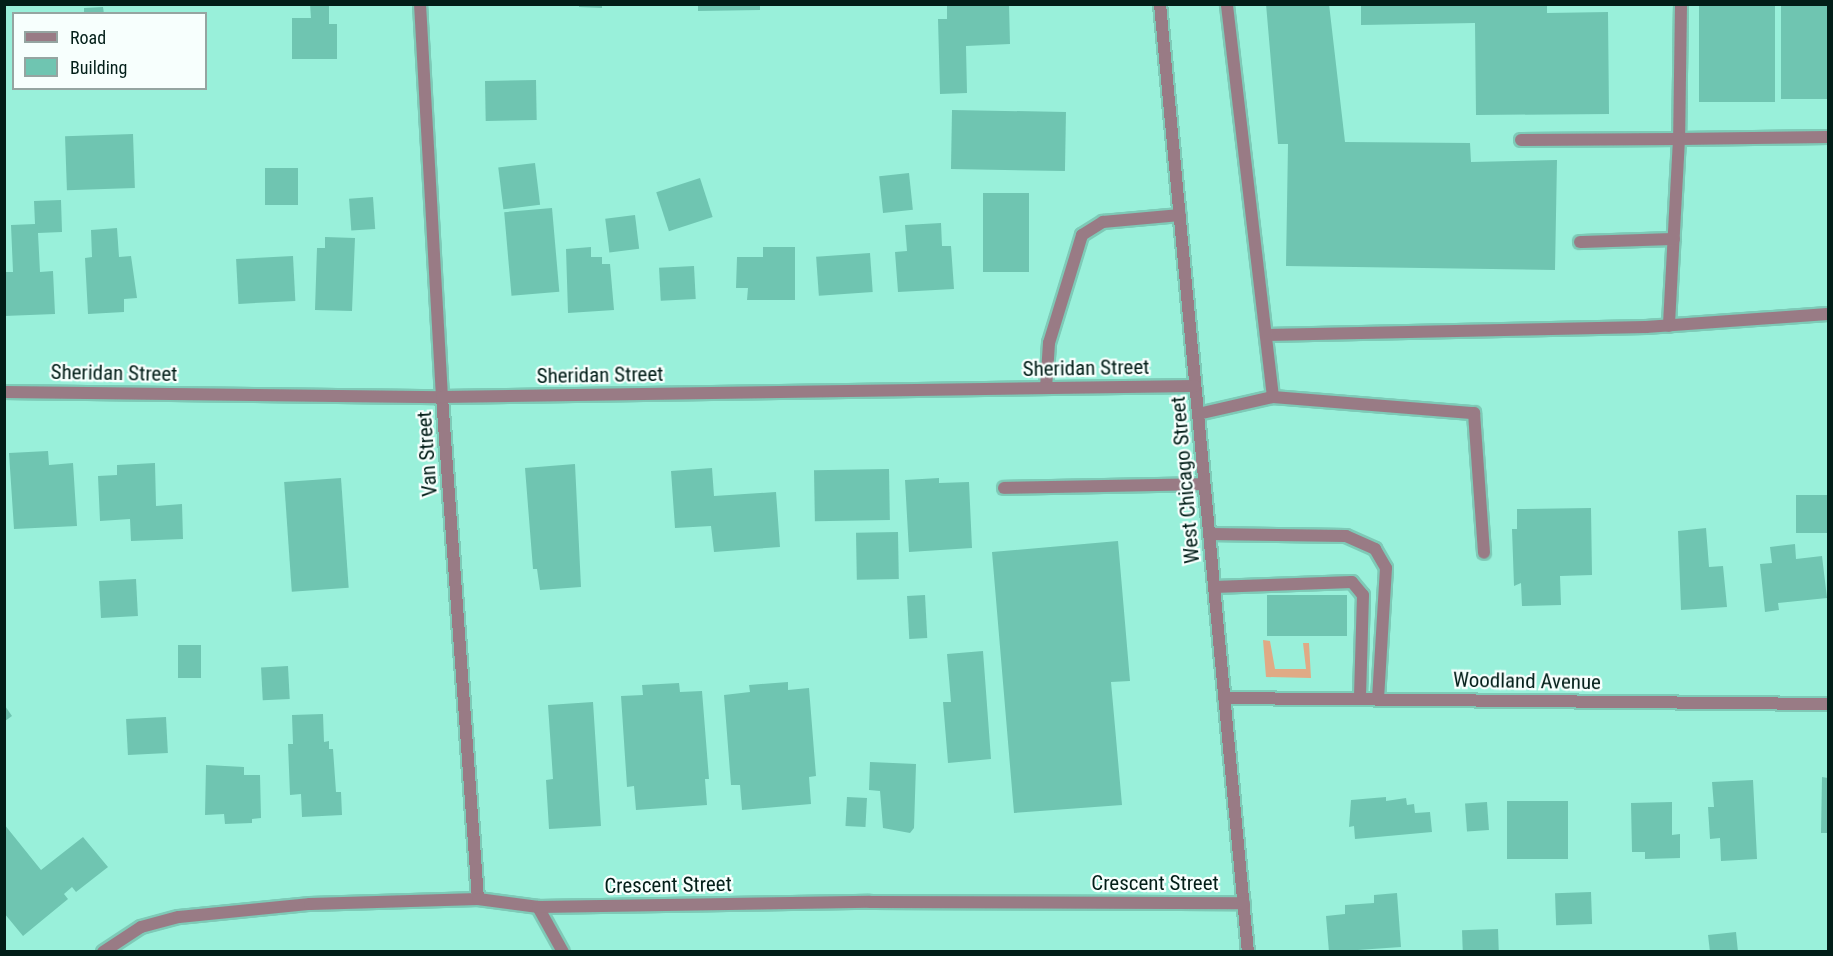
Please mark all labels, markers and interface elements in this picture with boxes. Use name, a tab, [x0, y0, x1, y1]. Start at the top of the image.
legend	[12, 12, 207, 90]
text: Road	[70, 27, 106, 48]
text: Building	[70, 57, 127, 78]
street label: Sheridan Street	[1022, 354, 1150, 382]
street label: Sheridan Street	[50, 359, 178, 387]
street label: Sheridan Street	[536, 361, 664, 389]
street label: West Chicago Street	[1165, 395, 1205, 565]
street label: Van Street	[411, 410, 443, 498]
street label: Woodland Avenue	[1453, 667, 1601, 695]
street label: Crescent Street	[1091, 870, 1219, 896]
street label: Crescent Street	[604, 871, 732, 899]

